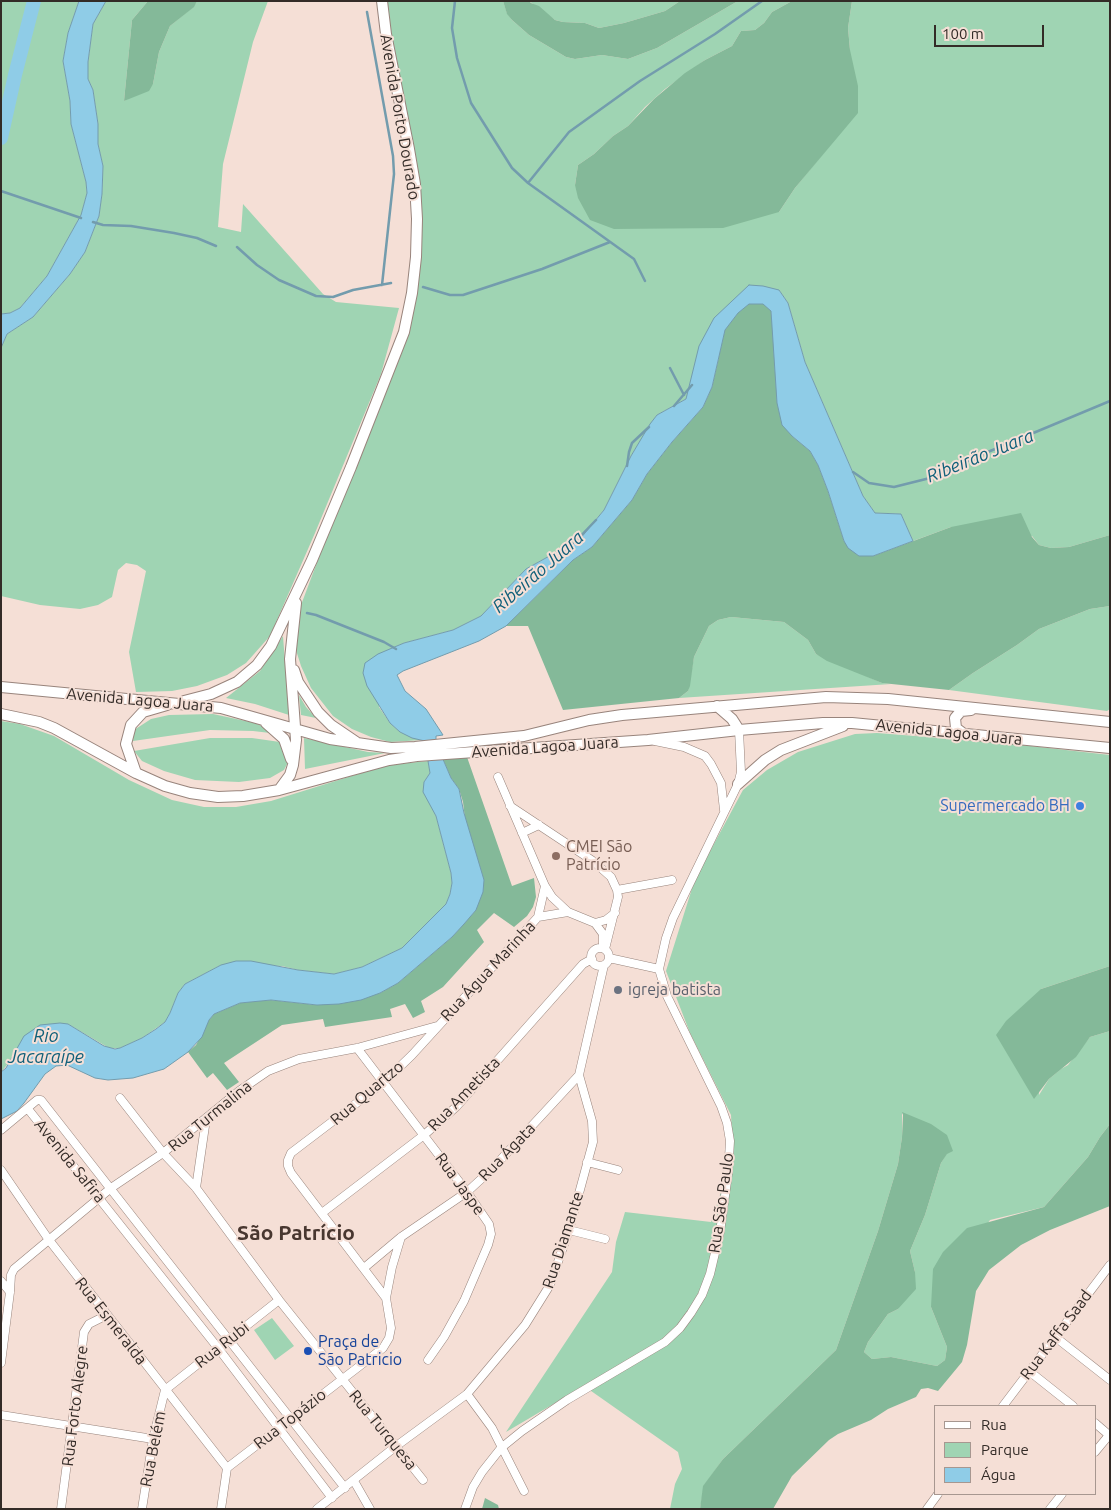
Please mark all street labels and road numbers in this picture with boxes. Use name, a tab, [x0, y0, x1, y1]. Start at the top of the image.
street label: Avenida Porto Dourado	[376, 33, 424, 201]
street label: Avenida Lagoa Juara	[66, 684, 214, 716]
street label: Avenida Lagoa Juara	[875, 715, 1023, 749]
street label: Avenida Lagoa Juara	[471, 732, 619, 762]
street label: Rua Água Marinha	[437, 917, 539, 1025]
street label: Rua Ametista	[424, 1053, 504, 1135]
street label: Rua Quartzo	[326, 1057, 408, 1129]
street label: Rua Turmalina	[164, 1076, 256, 1156]
street label: Avenida Safira	[30, 1115, 110, 1207]
street label: Rua Ágata	[475, 1119, 539, 1185]
street label: Rua Jaspe	[431, 1149, 489, 1219]
street label: Rua São Paulo	[704, 1152, 738, 1254]
street label: Rua Diamante	[538, 1189, 588, 1291]
street label: Rua Esmeralda	[71, 1273, 151, 1369]
street label: Rua Kaffa Saad	[1016, 1286, 1096, 1384]
street label: Rua Rubi	[191, 1318, 253, 1372]
street label: Rua Forto Alegre	[58, 1344, 92, 1468]
street label: Rua Topázio	[250, 1385, 330, 1453]
street label: Rua Turquesa	[345, 1386, 421, 1474]
street label: Rua Belém	[136, 1409, 170, 1489]

